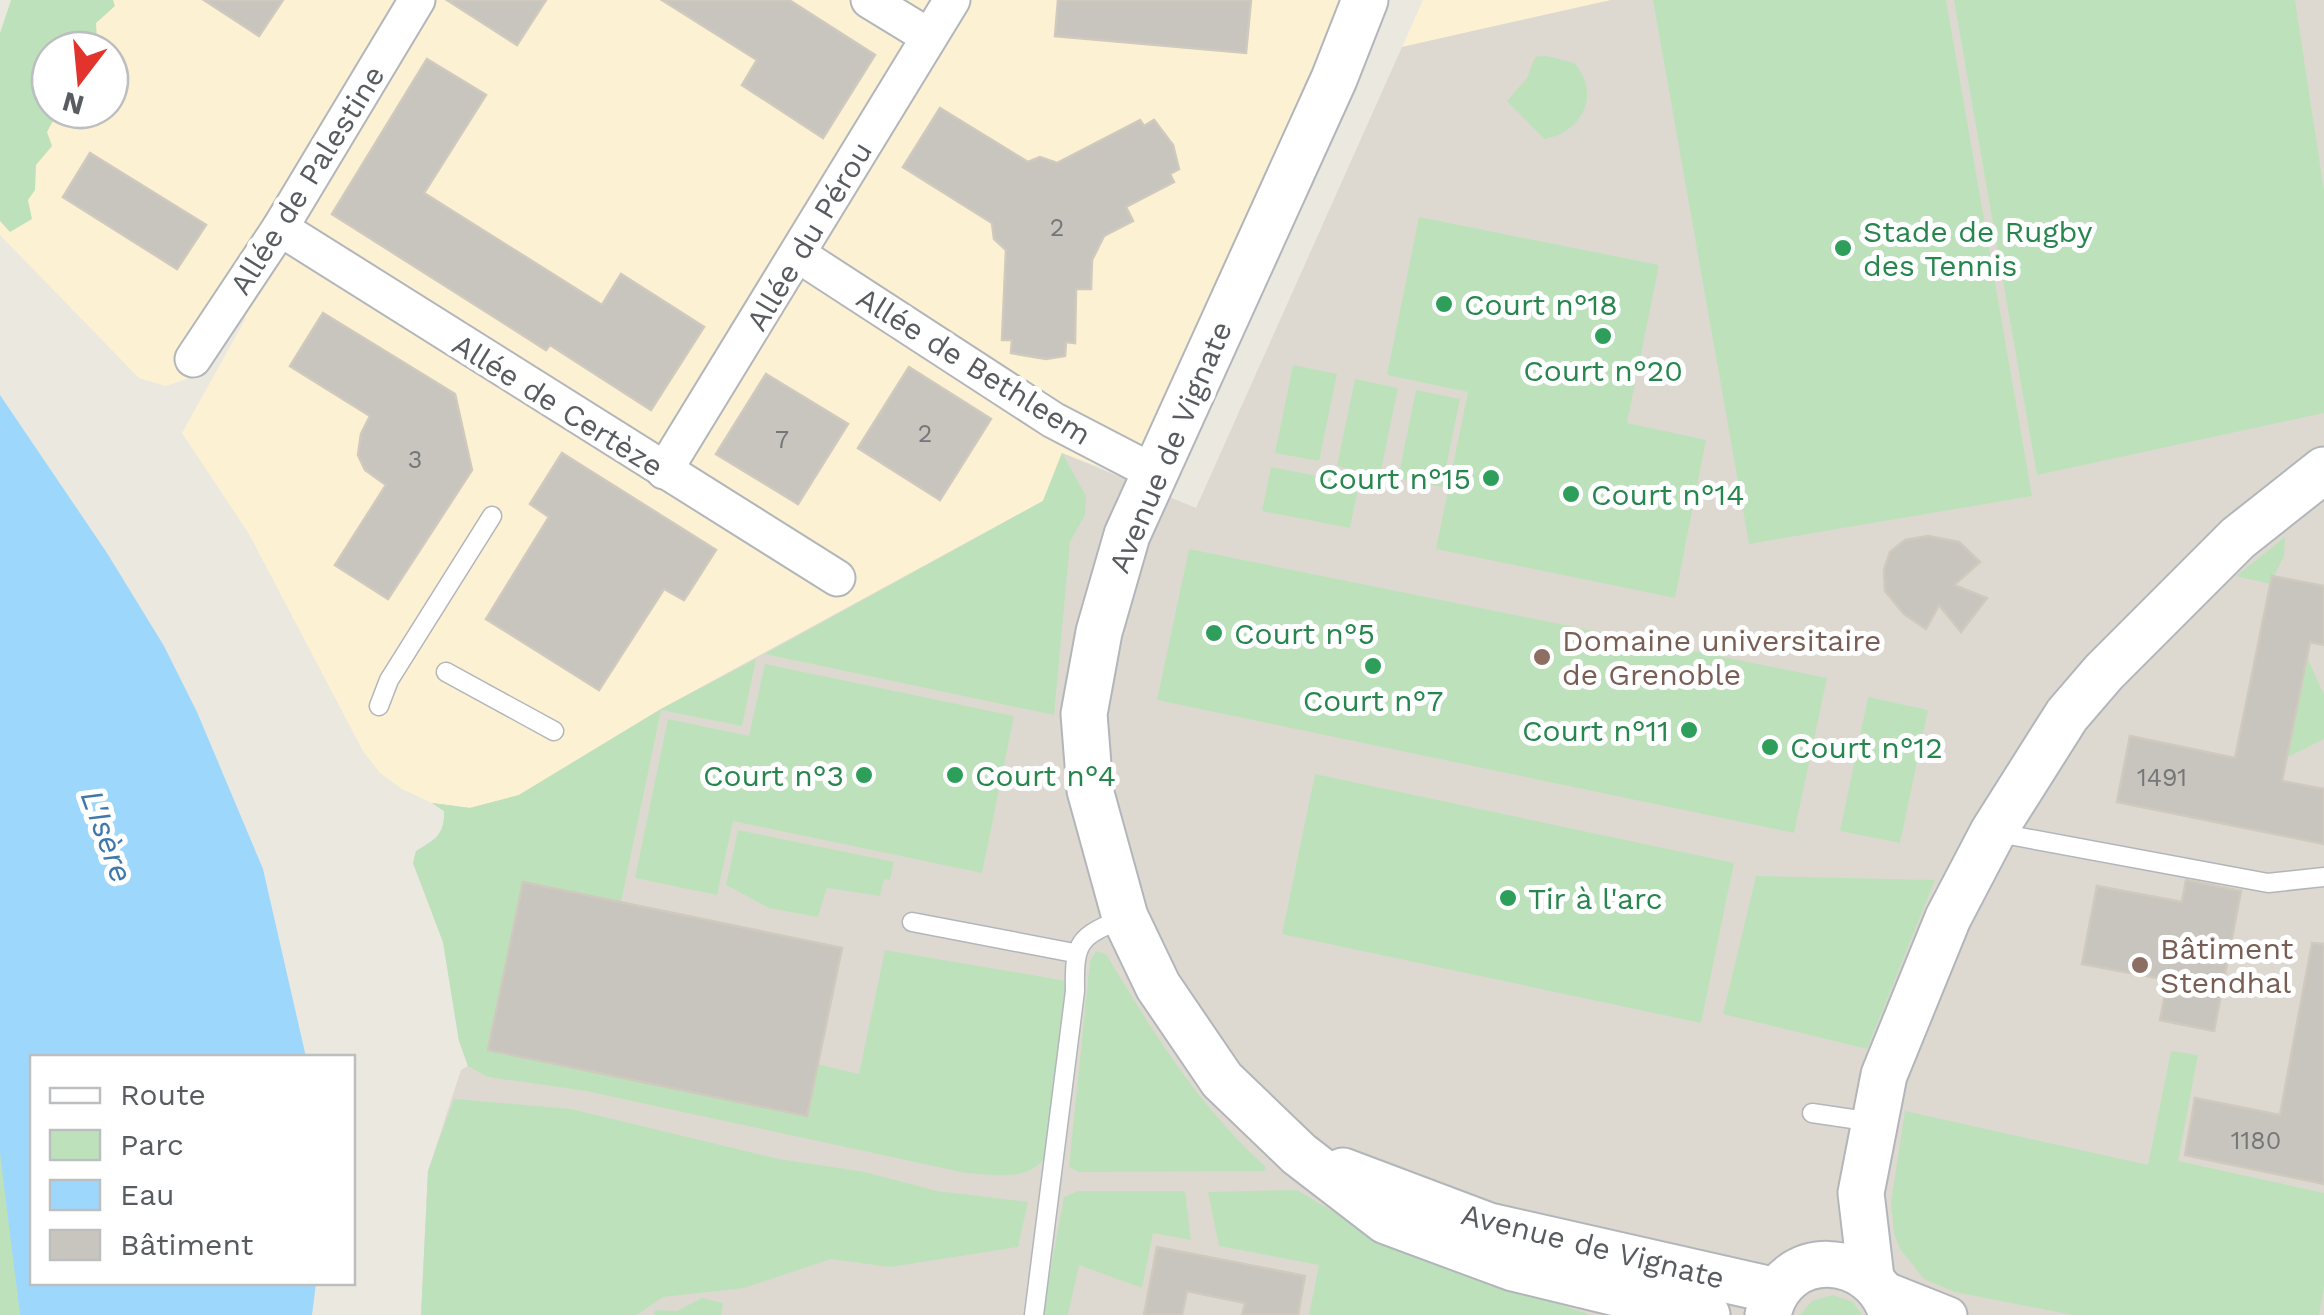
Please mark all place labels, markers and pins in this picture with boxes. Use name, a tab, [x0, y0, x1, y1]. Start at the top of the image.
place label: Stade de Rugby des Tennis	[1863, 214, 2093, 283]
marker: Stade de Rugby des Tennis	[1832, 237, 1854, 259]
place label: Court n°18	[1464, 287, 1618, 322]
marker: Court n°18	[1433, 293, 1455, 315]
marker: Court n°20	[1592, 325, 1614, 347]
place label: Court n°20	[1523, 353, 1683, 388]
place label: Court n°15	[1318, 461, 1471, 496]
marker: Court n°15	[1480, 467, 1502, 489]
place label: Court n°14	[1591, 477, 1745, 512]
marker: Court n°14	[1560, 483, 1582, 505]
place label: Court n°5	[1234, 616, 1375, 651]
marker: Court n°5	[1203, 622, 1225, 644]
place label: Domaine universitaire de Grenoble	[1562, 623, 1881, 692]
marker: Domaine universitaire de Grenoble	[1531, 646, 1553, 668]
marker: Court n°7	[1362, 655, 1384, 677]
place label: Court n°7	[1303, 683, 1443, 718]
place label: Court n°11	[1522, 713, 1669, 748]
marker: Court n°11	[1678, 719, 1700, 741]
place label: Court n°12	[1790, 730, 1943, 765]
marker: Court n°12	[1759, 736, 1781, 758]
place label: Court n°3	[703, 758, 844, 793]
place label: Court n°4	[975, 758, 1116, 793]
marker: Court n°3	[853, 764, 875, 786]
marker: Court n°4	[944, 764, 966, 786]
place label: Tir à l'arc	[1528, 881, 1663, 916]
marker: Tir à l'arc	[1497, 887, 1519, 909]
place label: Bâtiment Stendhal	[2160, 931, 2294, 1000]
marker: Bâtiment Stendhal	[2129, 954, 2151, 976]

